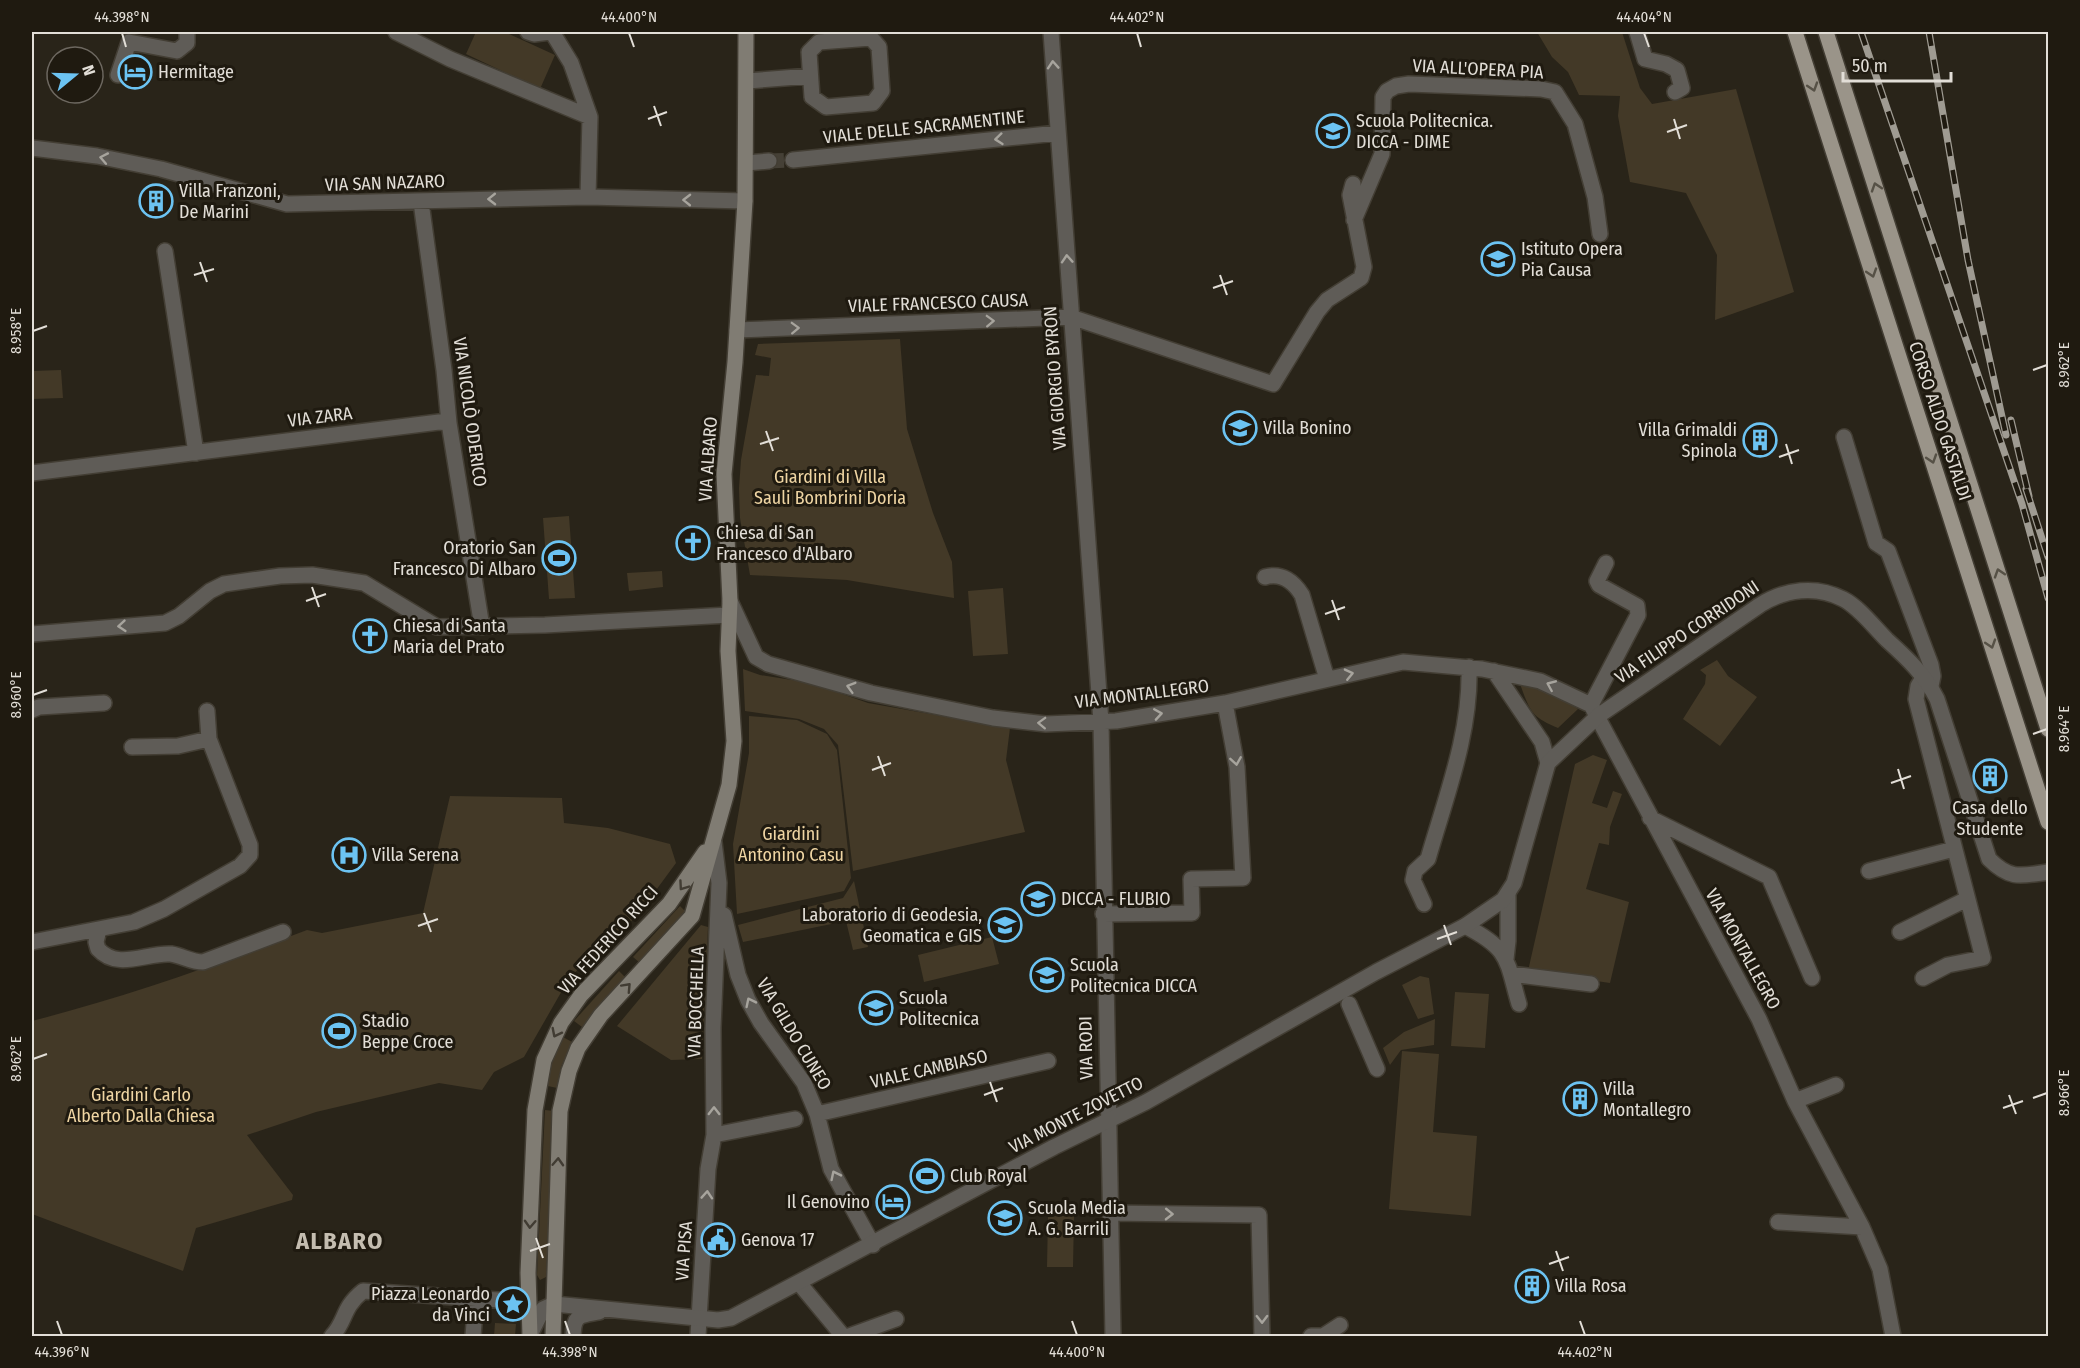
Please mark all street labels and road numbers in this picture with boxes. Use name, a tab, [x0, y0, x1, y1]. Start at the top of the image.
street label: VIA ALL'OPERA PIA	[1412, 55, 1545, 83]
street label: VIALE DELLE SACRAMENTINE	[822, 105, 1026, 149]
street label: VIA SAN NAZARO	[324, 170, 446, 196]
street label: VIALE FRANCESCO CAUSA	[848, 289, 1029, 317]
street label: VIA GIORGIO BYRON	[1039, 305, 1071, 451]
street label: VIA NICOLÒ ODERICO	[449, 336, 491, 488]
street label: CORSO ALDO GASTALDI	[1904, 339, 1976, 503]
street label: VIA ZARA	[286, 402, 354, 432]
street label: VIA ALBARO	[694, 416, 722, 502]
street label: VIA FILIPPO CORRIDONI	[1611, 576, 1763, 688]
street label: VIA MONTALLEGRO	[1074, 675, 1210, 713]
street label: VIA FEDERICO RICCI	[553, 881, 663, 999]
street label: VIA MONTALLEGRO	[1701, 885, 1785, 1013]
street label: VIA BOCCHELLA	[683, 945, 709, 1058]
street label: VIA GILDO CUNEO	[752, 974, 836, 1094]
street label: VIA RODI	[1074, 1016, 1098, 1080]
street label: VIALE CAMBIASO	[868, 1045, 990, 1093]
street label: VIA MONTE ZOVETTO	[1005, 1072, 1147, 1158]
street label: VIA PISA	[671, 1220, 697, 1282]

